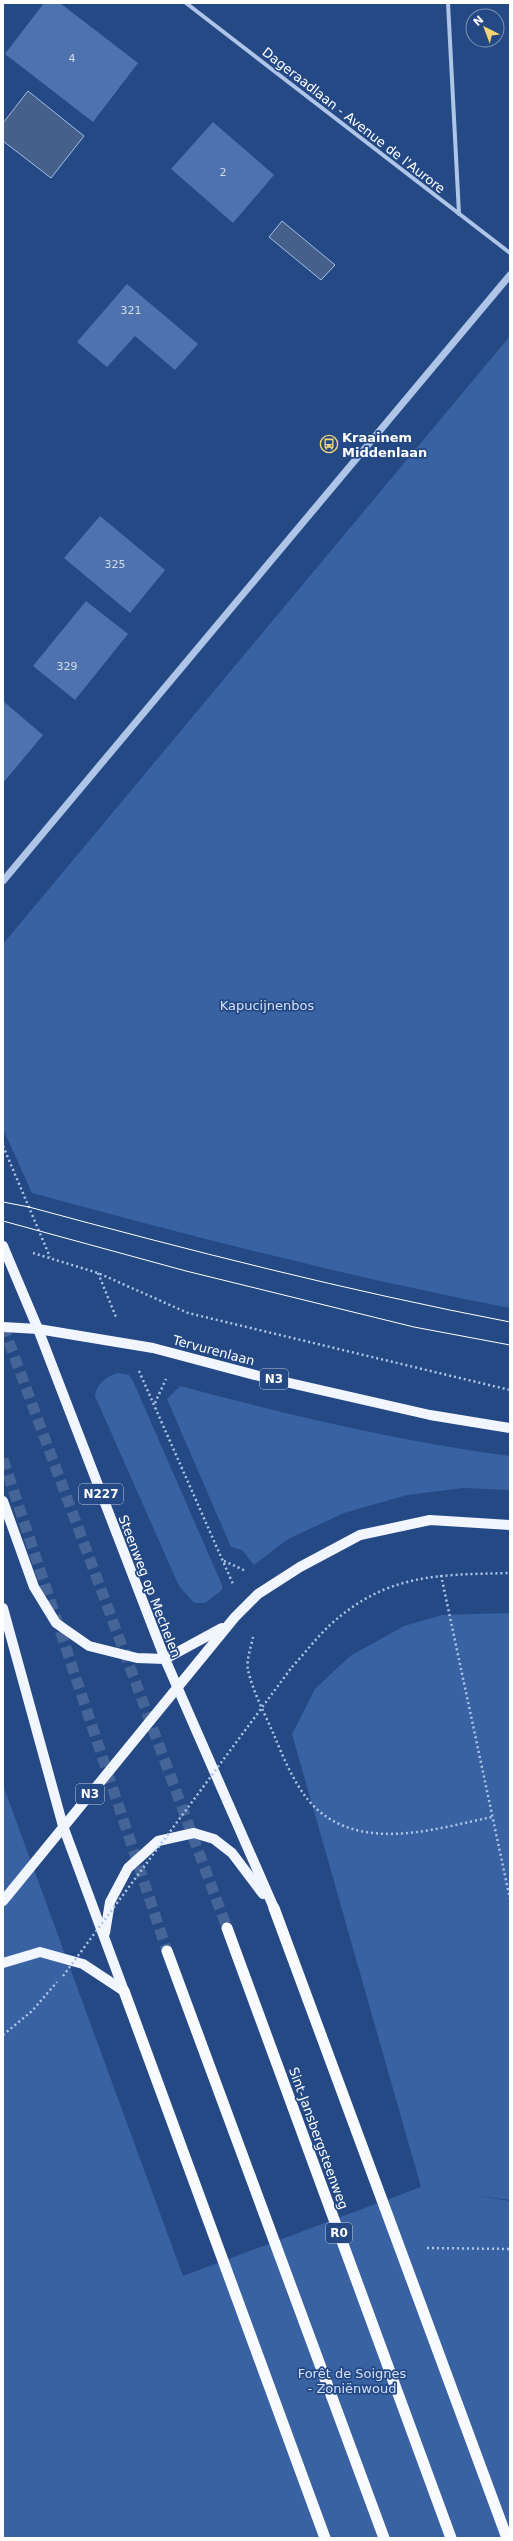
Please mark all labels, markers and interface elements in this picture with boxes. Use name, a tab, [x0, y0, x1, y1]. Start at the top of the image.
north arrow	[465, 8, 505, 48]
text: N	[471, 13, 486, 29]
street label: Dageraadlaan - Avenue de l'Aurore	[259, 44, 448, 196]
house number: 4	[69, 52, 76, 65]
house number: 2	[220, 166, 227, 179]
house number: 321	[121, 304, 142, 317]
place label: Kraainem Middenlaan	[342, 430, 427, 460]
bus stop icon: Kraainem Middenlaan	[319, 434, 339, 454]
house number: 325	[105, 558, 126, 571]
house number: 329	[57, 660, 78, 673]
park label: Kapucijnenbos	[220, 998, 315, 1013]
street label: Tervurenlaan	[170, 1332, 256, 1369]
road number: N3	[260, 1369, 288, 1389]
road number: N227	[79, 1484, 123, 1504]
street label: Steenweg op Mechelen	[115, 1513, 184, 1660]
road number: N3	[76, 1784, 104, 1804]
street label: Sint-Jansbergsteenweg	[286, 2065, 351, 2211]
road number: R0	[326, 2223, 352, 2243]
park label: Forêt de Soignes - Zoniënwoud	[298, 2366, 407, 2396]

